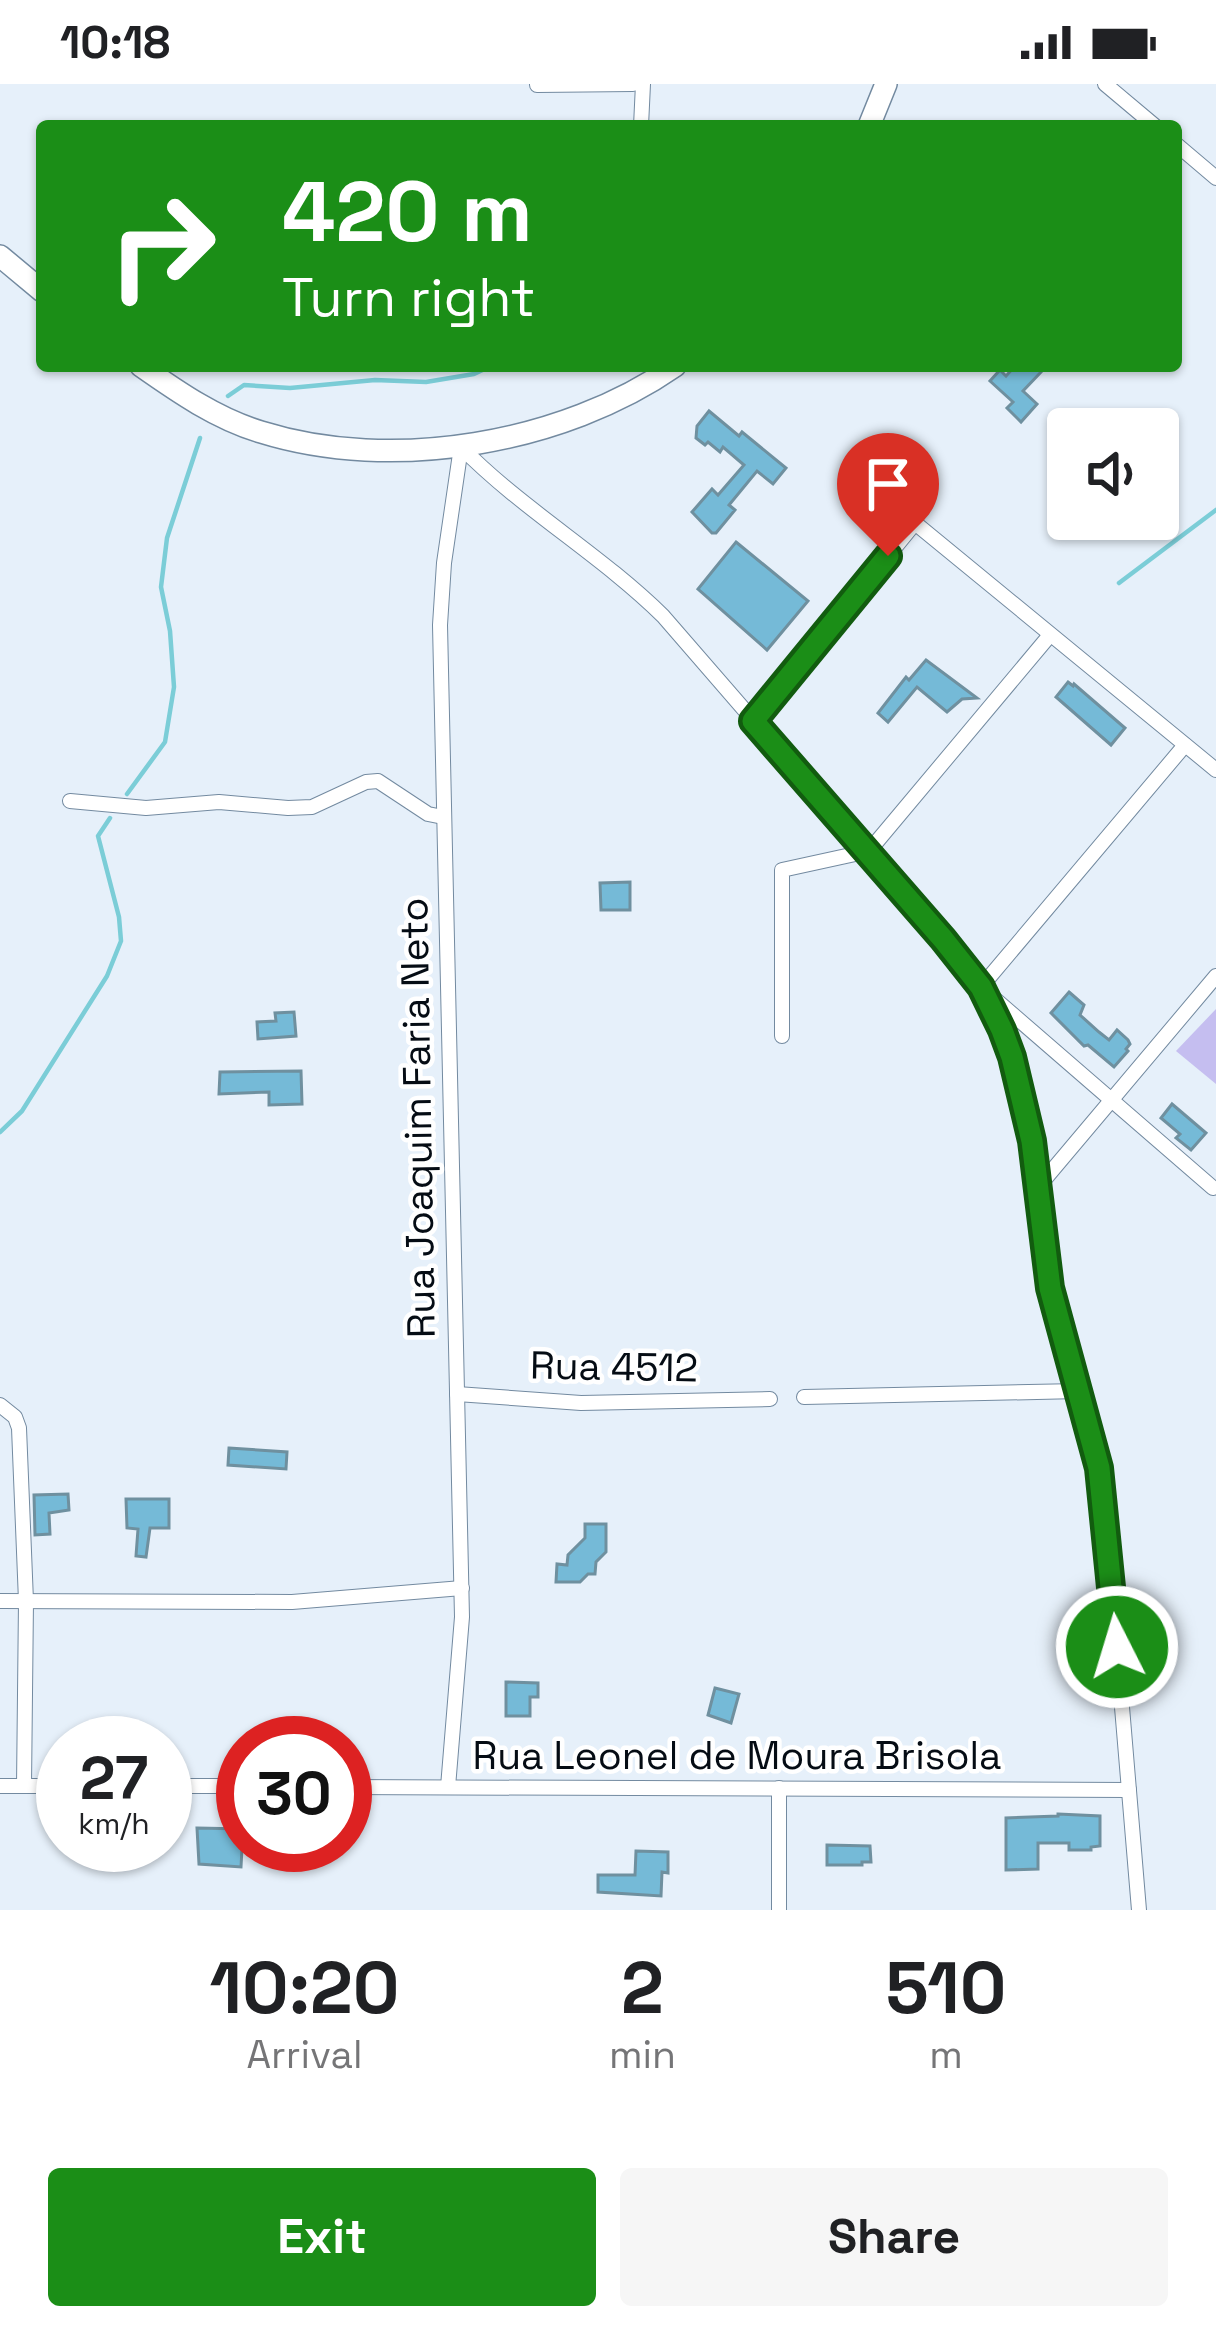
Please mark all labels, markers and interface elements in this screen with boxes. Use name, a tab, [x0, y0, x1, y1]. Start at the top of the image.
text: 10:18	[60, 14, 170, 71]
text: 420 m	[282, 158, 533, 266]
icon: right	[84, 168, 240, 324]
text: Turn right	[282, 263, 535, 332]
map controls	[1047, 408, 1179, 540]
button: sound	[1047, 408, 1179, 540]
pin	[837, 433, 939, 556]
icon: arrive	[855, 451, 921, 517]
street label: Rua Joaquim Faria Neto	[389, 897, 446, 1339]
street label: Rua 4512	[530, 1341, 698, 1392]
position arrow	[1054, 1584, 1180, 1710]
speed limit sign: 30	[216, 1716, 372, 1872]
street label: Rua Leonel de Moura Brisola	[473, 1731, 1001, 1780]
text: 27	[80, 1740, 148, 1817]
text: km/h	[78, 1804, 150, 1843]
text: 10:20	[209, 1942, 400, 2034]
text: 2	[621, 1942, 664, 2034]
text: 510	[885, 1942, 1007, 2034]
text: Arrival	[247, 2030, 362, 2079]
text: min	[609, 2030, 676, 2079]
text: m	[929, 2030, 963, 2079]
button: Exit	[48, 2168, 596, 2306]
button: Share	[620, 2168, 1168, 2306]

